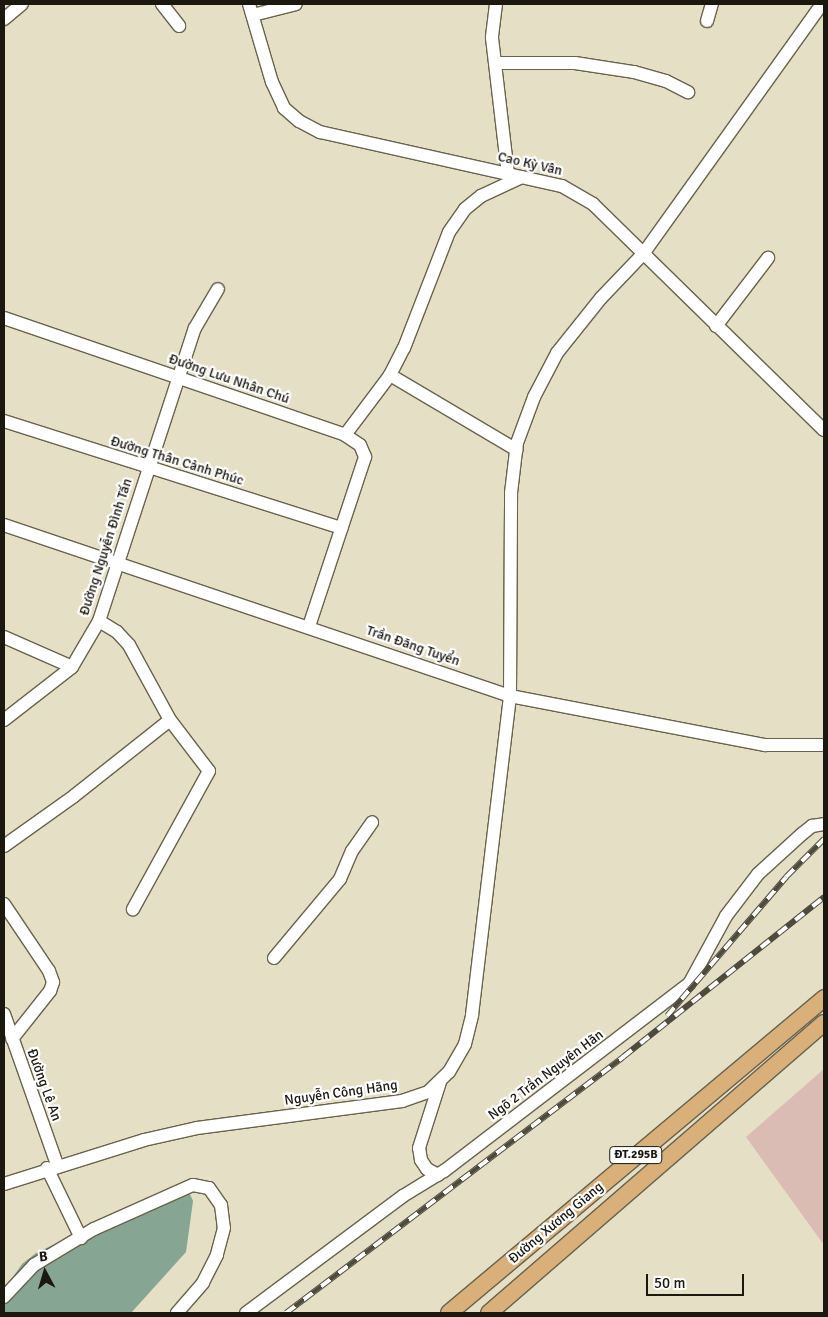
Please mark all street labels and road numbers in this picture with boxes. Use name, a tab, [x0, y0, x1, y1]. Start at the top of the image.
street label: Cao Kỳ Vân	[496, 148, 564, 180]
street label: Đường Lưu Nhân Chú	[166, 350, 292, 408]
street label: Đường Thân Cảnh Phúc	[108, 433, 246, 489]
street label: Đường Nguyễn Đình Tấn	[76, 476, 136, 618]
street label: Trần Đăng Tuyển	[364, 622, 462, 670]
street label: Ngõ 2 Trần Nguyên Hãn	[485, 1026, 607, 1124]
street label: Đường Lê An	[23, 1047, 65, 1123]
street label: Nguyễn Công Hãng	[283, 1077, 399, 1109]
road number: ĐT.295B	[608, 1146, 664, 1164]
street label: Đường Xương Giang	[505, 1179, 607, 1267]

